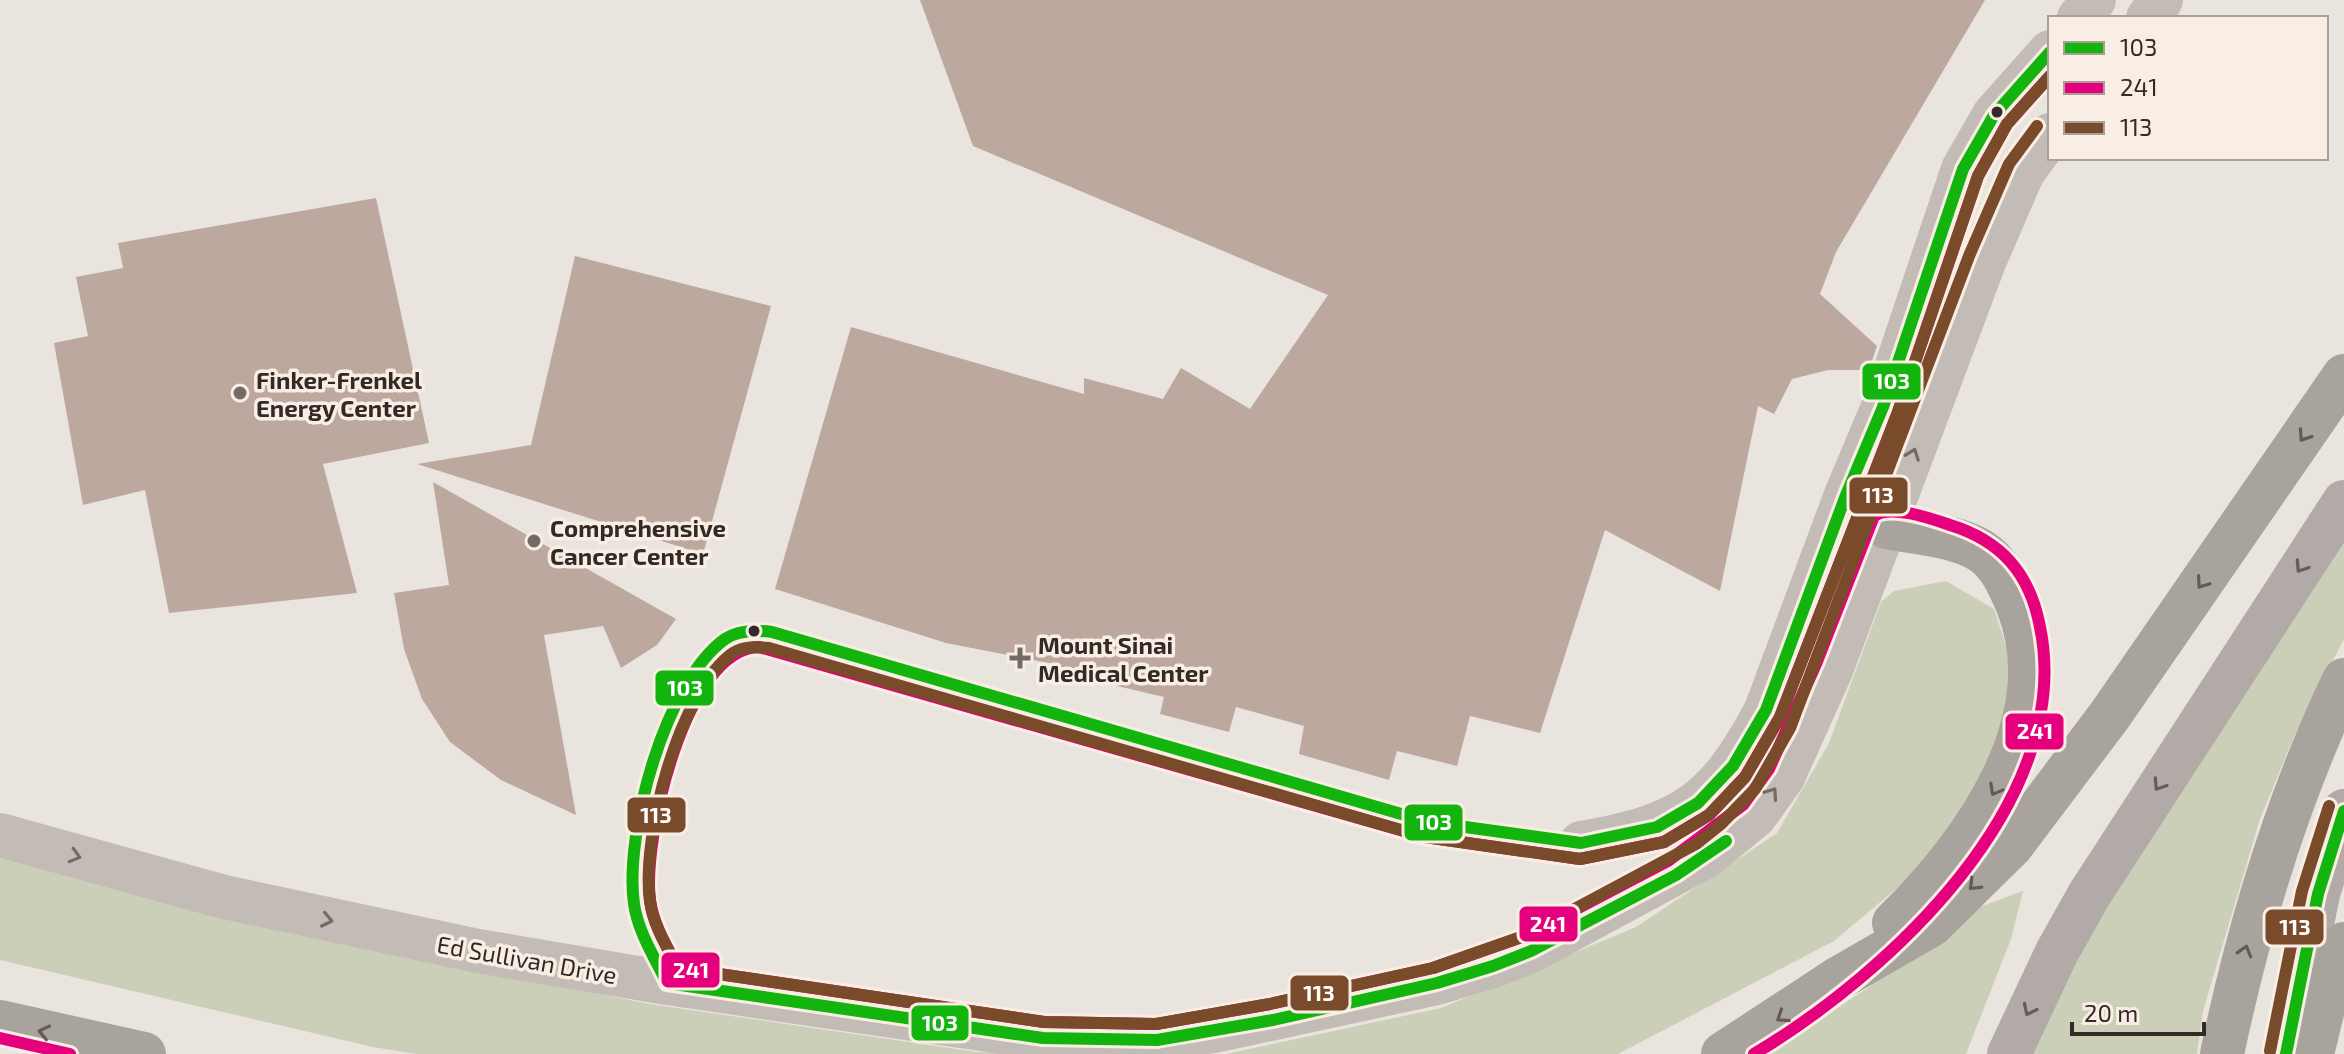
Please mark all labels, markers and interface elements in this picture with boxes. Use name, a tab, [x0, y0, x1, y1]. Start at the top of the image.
legend	[2048, 16, 2328, 160]
text: 103	[2120, 32, 2157, 61]
text: 241	[2120, 72, 2158, 101]
unlabelled marker	[1989, 104, 2005, 120]
text: 113	[2120, 112, 2152, 141]
line badge: 103	[1861, 362, 1922, 401]
place label: Finker-Frenkel Energy Center	[256, 365, 422, 422]
text: 103	[1874, 367, 1910, 393]
marker: Finker-Frenkel Energy Center	[231, 384, 249, 402]
one-way arrow	[2298, 427, 2313, 442]
one-way arrow	[1903, 447, 1920, 461]
line badge: 113	[1848, 476, 1909, 515]
text: 113	[1862, 481, 1894, 507]
place label: Comprehensive Cancer Center	[550, 513, 726, 570]
marker: Comprehensive Cancer Center	[525, 532, 543, 550]
one-way arrow	[2296, 559, 2311, 573]
one-way arrow	[2197, 575, 2212, 589]
unlabelled marker	[746, 623, 762, 639]
place label: Mount Sinai Medical Center	[1038, 630, 1209, 687]
marker: Mount Sinai Medical Center	[1009, 647, 1031, 669]
line badge: 103	[654, 669, 715, 707]
text: 103	[667, 674, 703, 700]
line badge: 241	[2004, 712, 2065, 751]
text: 241	[2017, 717, 2053, 743]
one-way arrow	[2154, 776, 2169, 791]
one-way arrow	[1989, 782, 2004, 796]
one-way arrow	[1762, 788, 1777, 802]
line badge: 113	[626, 796, 687, 834]
text: 113	[640, 801, 672, 827]
line badge: 103	[1403, 803, 1464, 842]
text: 103	[1416, 808, 1452, 834]
one-way arrow	[67, 847, 81, 864]
one-way arrow	[1969, 876, 1983, 890]
line badge: 241	[1518, 905, 1579, 943]
line badge: 113	[2264, 908, 2325, 946]
text: 241	[1530, 910, 1566, 936]
one-way arrow	[320, 911, 333, 928]
text: 113	[2279, 913, 2311, 939]
street label: Ed Sullivan Drive	[435, 929, 619, 989]
one-way arrow	[2236, 944, 2252, 958]
line badge: 241	[660, 951, 721, 989]
text: 241	[673, 956, 709, 982]
line badge: 113	[1289, 974, 1350, 1012]
text: 113	[1303, 979, 1335, 1005]
scale bar	[2072, 986, 2204, 1036]
text: 20 m	[2084, 998, 2138, 1027]
one-way arrow	[2023, 1001, 2039, 1016]
line badge: 103	[910, 1004, 970, 1042]
one-way arrow	[1776, 1008, 1791, 1023]
text: 103	[922, 1009, 958, 1035]
one-way arrow	[38, 1024, 52, 1041]

